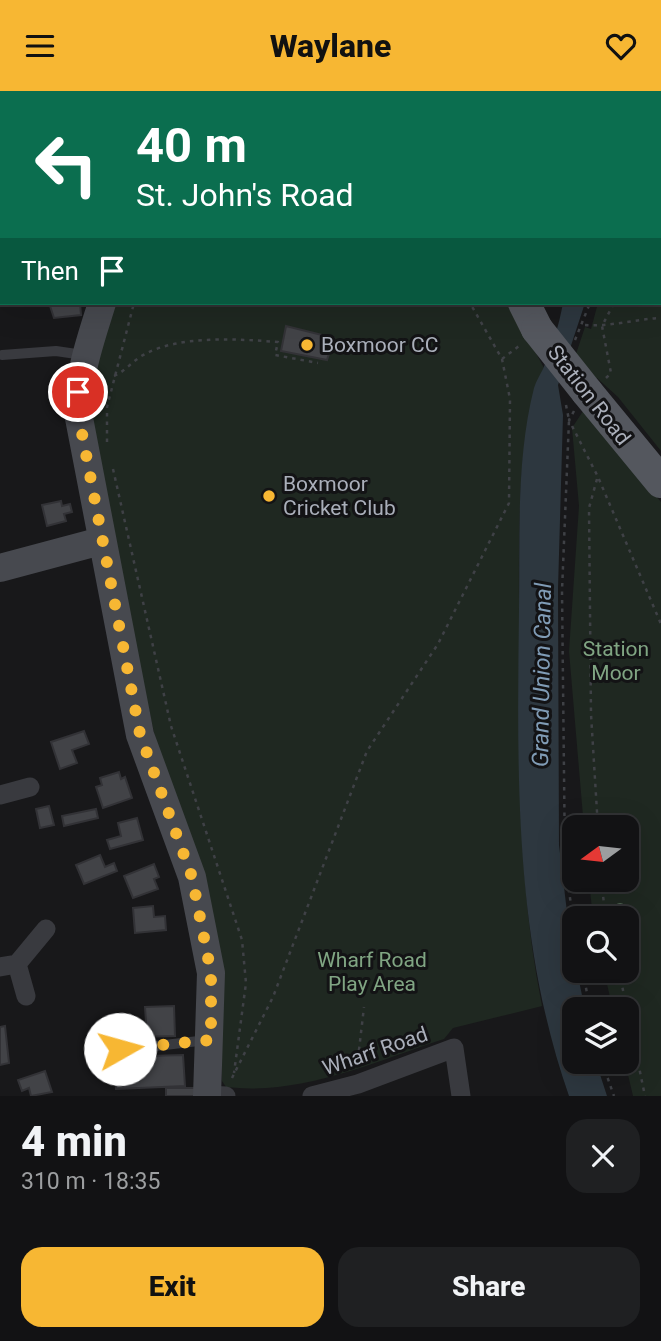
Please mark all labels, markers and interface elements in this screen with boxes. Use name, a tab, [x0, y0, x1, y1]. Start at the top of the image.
icon: menu	[21, 27, 59, 65]
text: Waylane	[270, 27, 391, 65]
icon: heart	[602, 27, 640, 65]
text: 40 m	[136, 117, 247, 174]
icon: left	[21, 119, 112, 210]
text: St. John's Road	[136, 176, 354, 214]
icon: arrive	[93, 252, 131, 290]
text: Then	[21, 256, 79, 286]
place label: Boxmoor CC	[321, 333, 438, 357]
marker: Boxmoor CC	[299, 337, 315, 353]
street label: Station Road	[543, 340, 635, 450]
pin	[48, 362, 108, 422]
icon: arrive	[59, 373, 97, 411]
place label: Boxmoor Cricket Club	[283, 472, 396, 520]
marker: Boxmoor Cricket Club	[261, 488, 277, 504]
water label: Grand Union Canal	[527, 582, 557, 767]
park label: Station Moor	[583, 637, 649, 685]
north arrow	[562, 815, 639, 893]
map controls	[562, 815, 639, 1074]
button: search	[562, 906, 639, 983]
park label: Wharf Road Play Area	[317, 948, 427, 996]
button: layers	[562, 997, 639, 1074]
position arrow	[83, 1012, 157, 1086]
street label: Wharf Road	[319, 1022, 431, 1080]
text: 4 min	[21, 1117, 127, 1166]
button: close	[566, 1119, 640, 1193]
text: 310 m · 18:35	[21, 1168, 160, 1195]
button: Exit	[21, 1247, 324, 1327]
button: Share	[338, 1247, 640, 1327]

